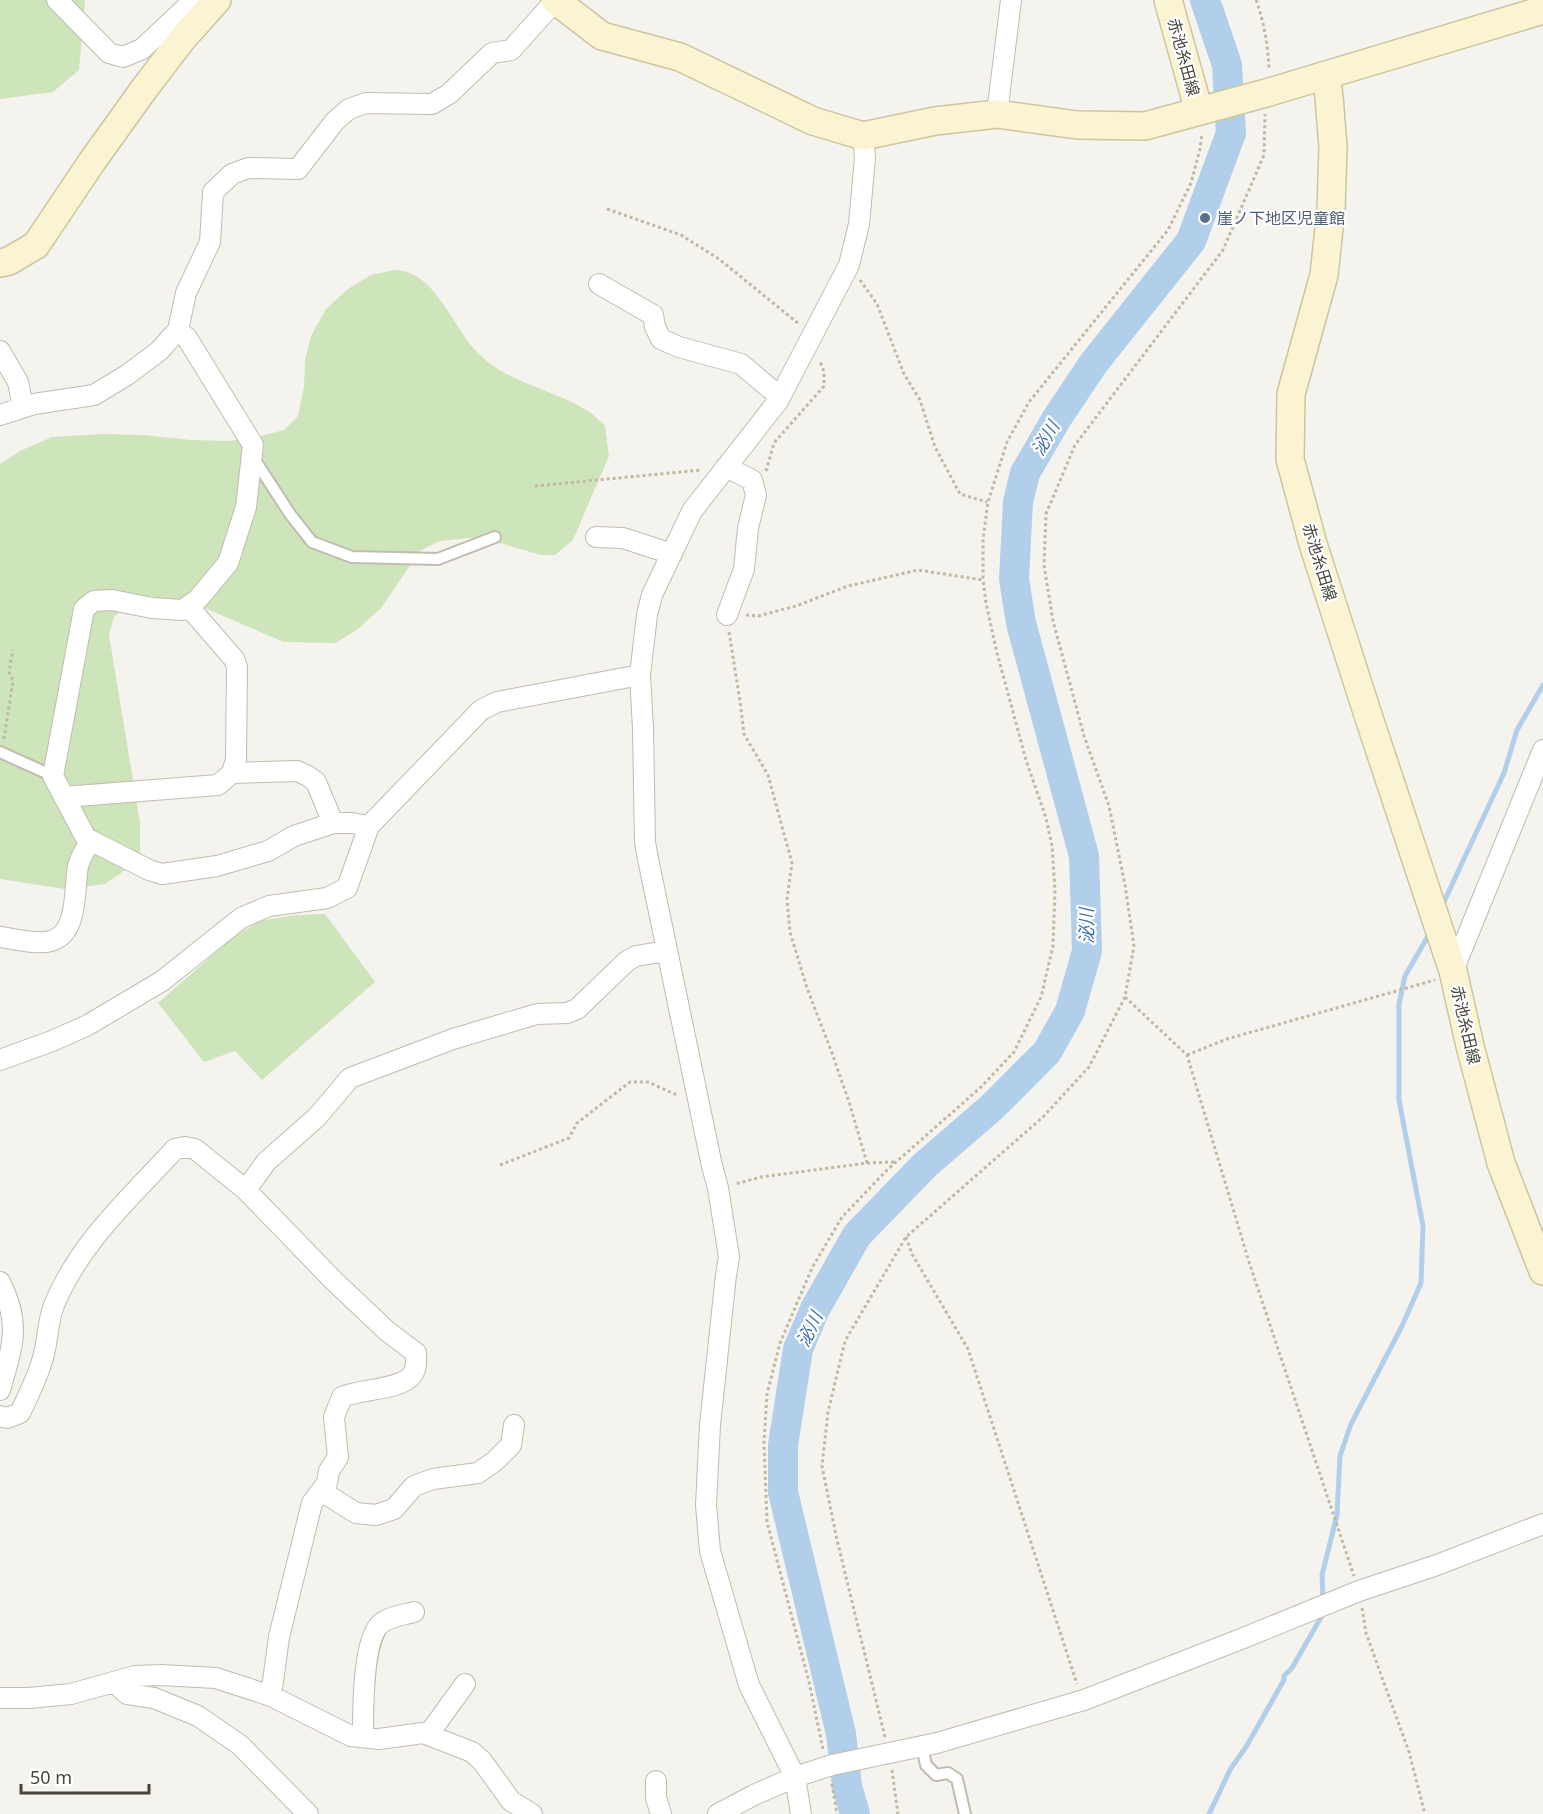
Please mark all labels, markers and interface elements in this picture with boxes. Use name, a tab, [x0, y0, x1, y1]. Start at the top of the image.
street label: 赤池糸田線	[1163, 16, 1205, 98]
place label: 崖ノ下地区児童館	[1217, 207, 1345, 229]
marker: 崖ノ下地区児童館	[1198, 211, 1212, 225]
water label: 泌川	[1026, 415, 1065, 460]
street label: 赤池糸田線	[1298, 521, 1342, 603]
water label: 泌川	[1074, 906, 1098, 944]
street label: 赤池糸田線	[1446, 984, 1486, 1066]
water label: 泌川	[790, 1306, 829, 1350]
scale bar	[21, 1757, 148, 1795]
text: 50 m	[30, 1765, 72, 1789]

